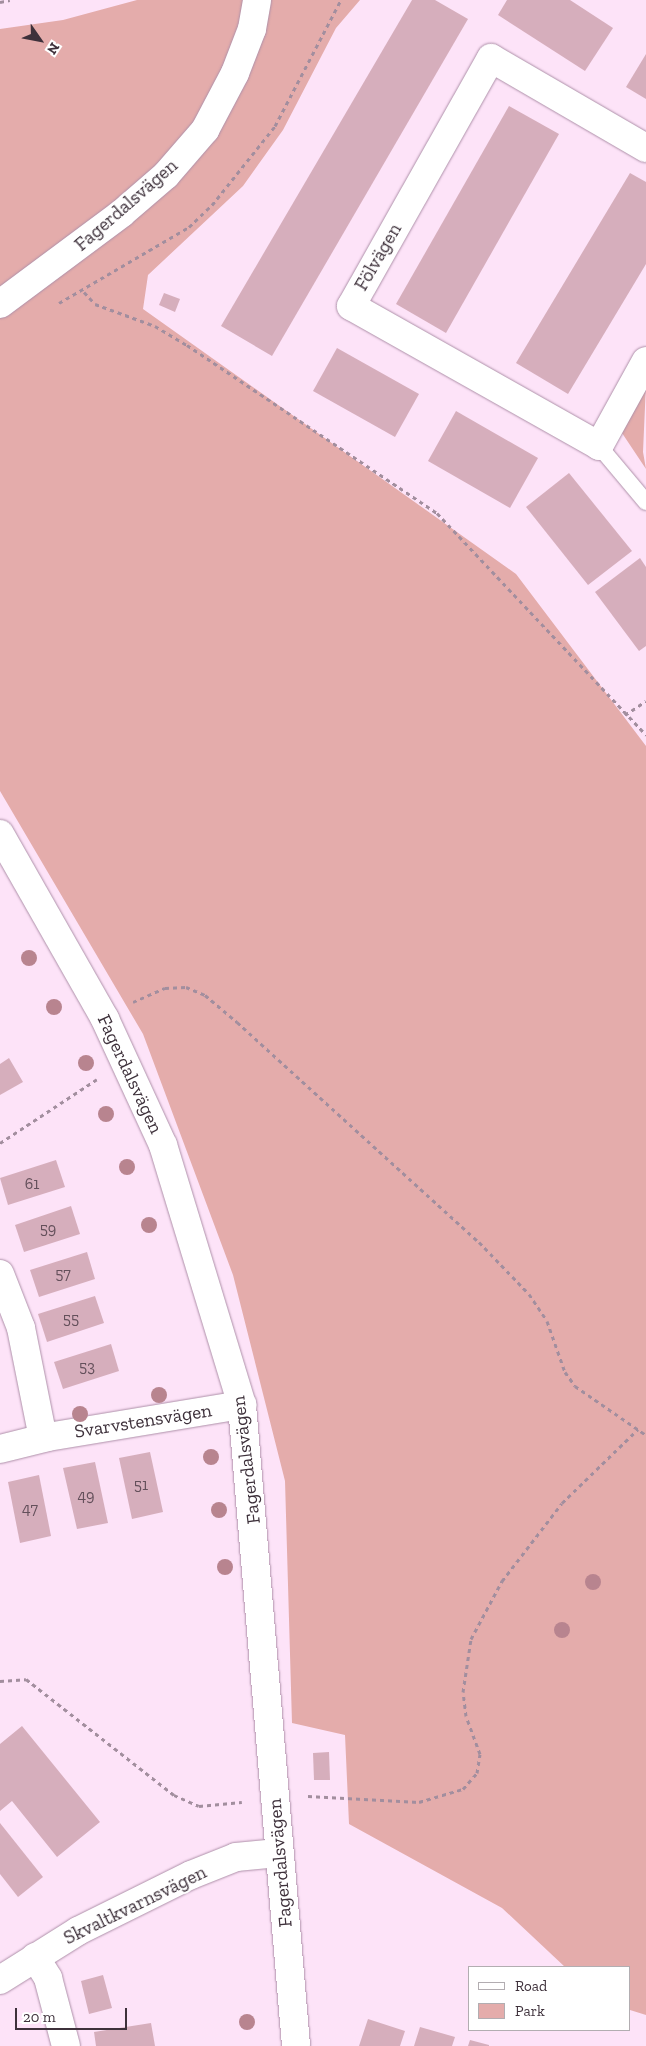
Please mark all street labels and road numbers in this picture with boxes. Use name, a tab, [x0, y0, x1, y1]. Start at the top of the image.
street label: Fagerdalsvägen	[70, 154, 182, 256]
street label: Fölvägen	[350, 219, 406, 295]
street label: Fagerdalsvägen	[92, 1011, 168, 1137]
street label: Fagerdalsvägen	[227, 1395, 265, 1525]
street label: Svarvstensvägen	[73, 1399, 213, 1443]
street label: Fagerdalsvägen	[263, 1798, 297, 1928]
street label: Skvaltkvarnsvägen	[60, 1861, 210, 1949]

